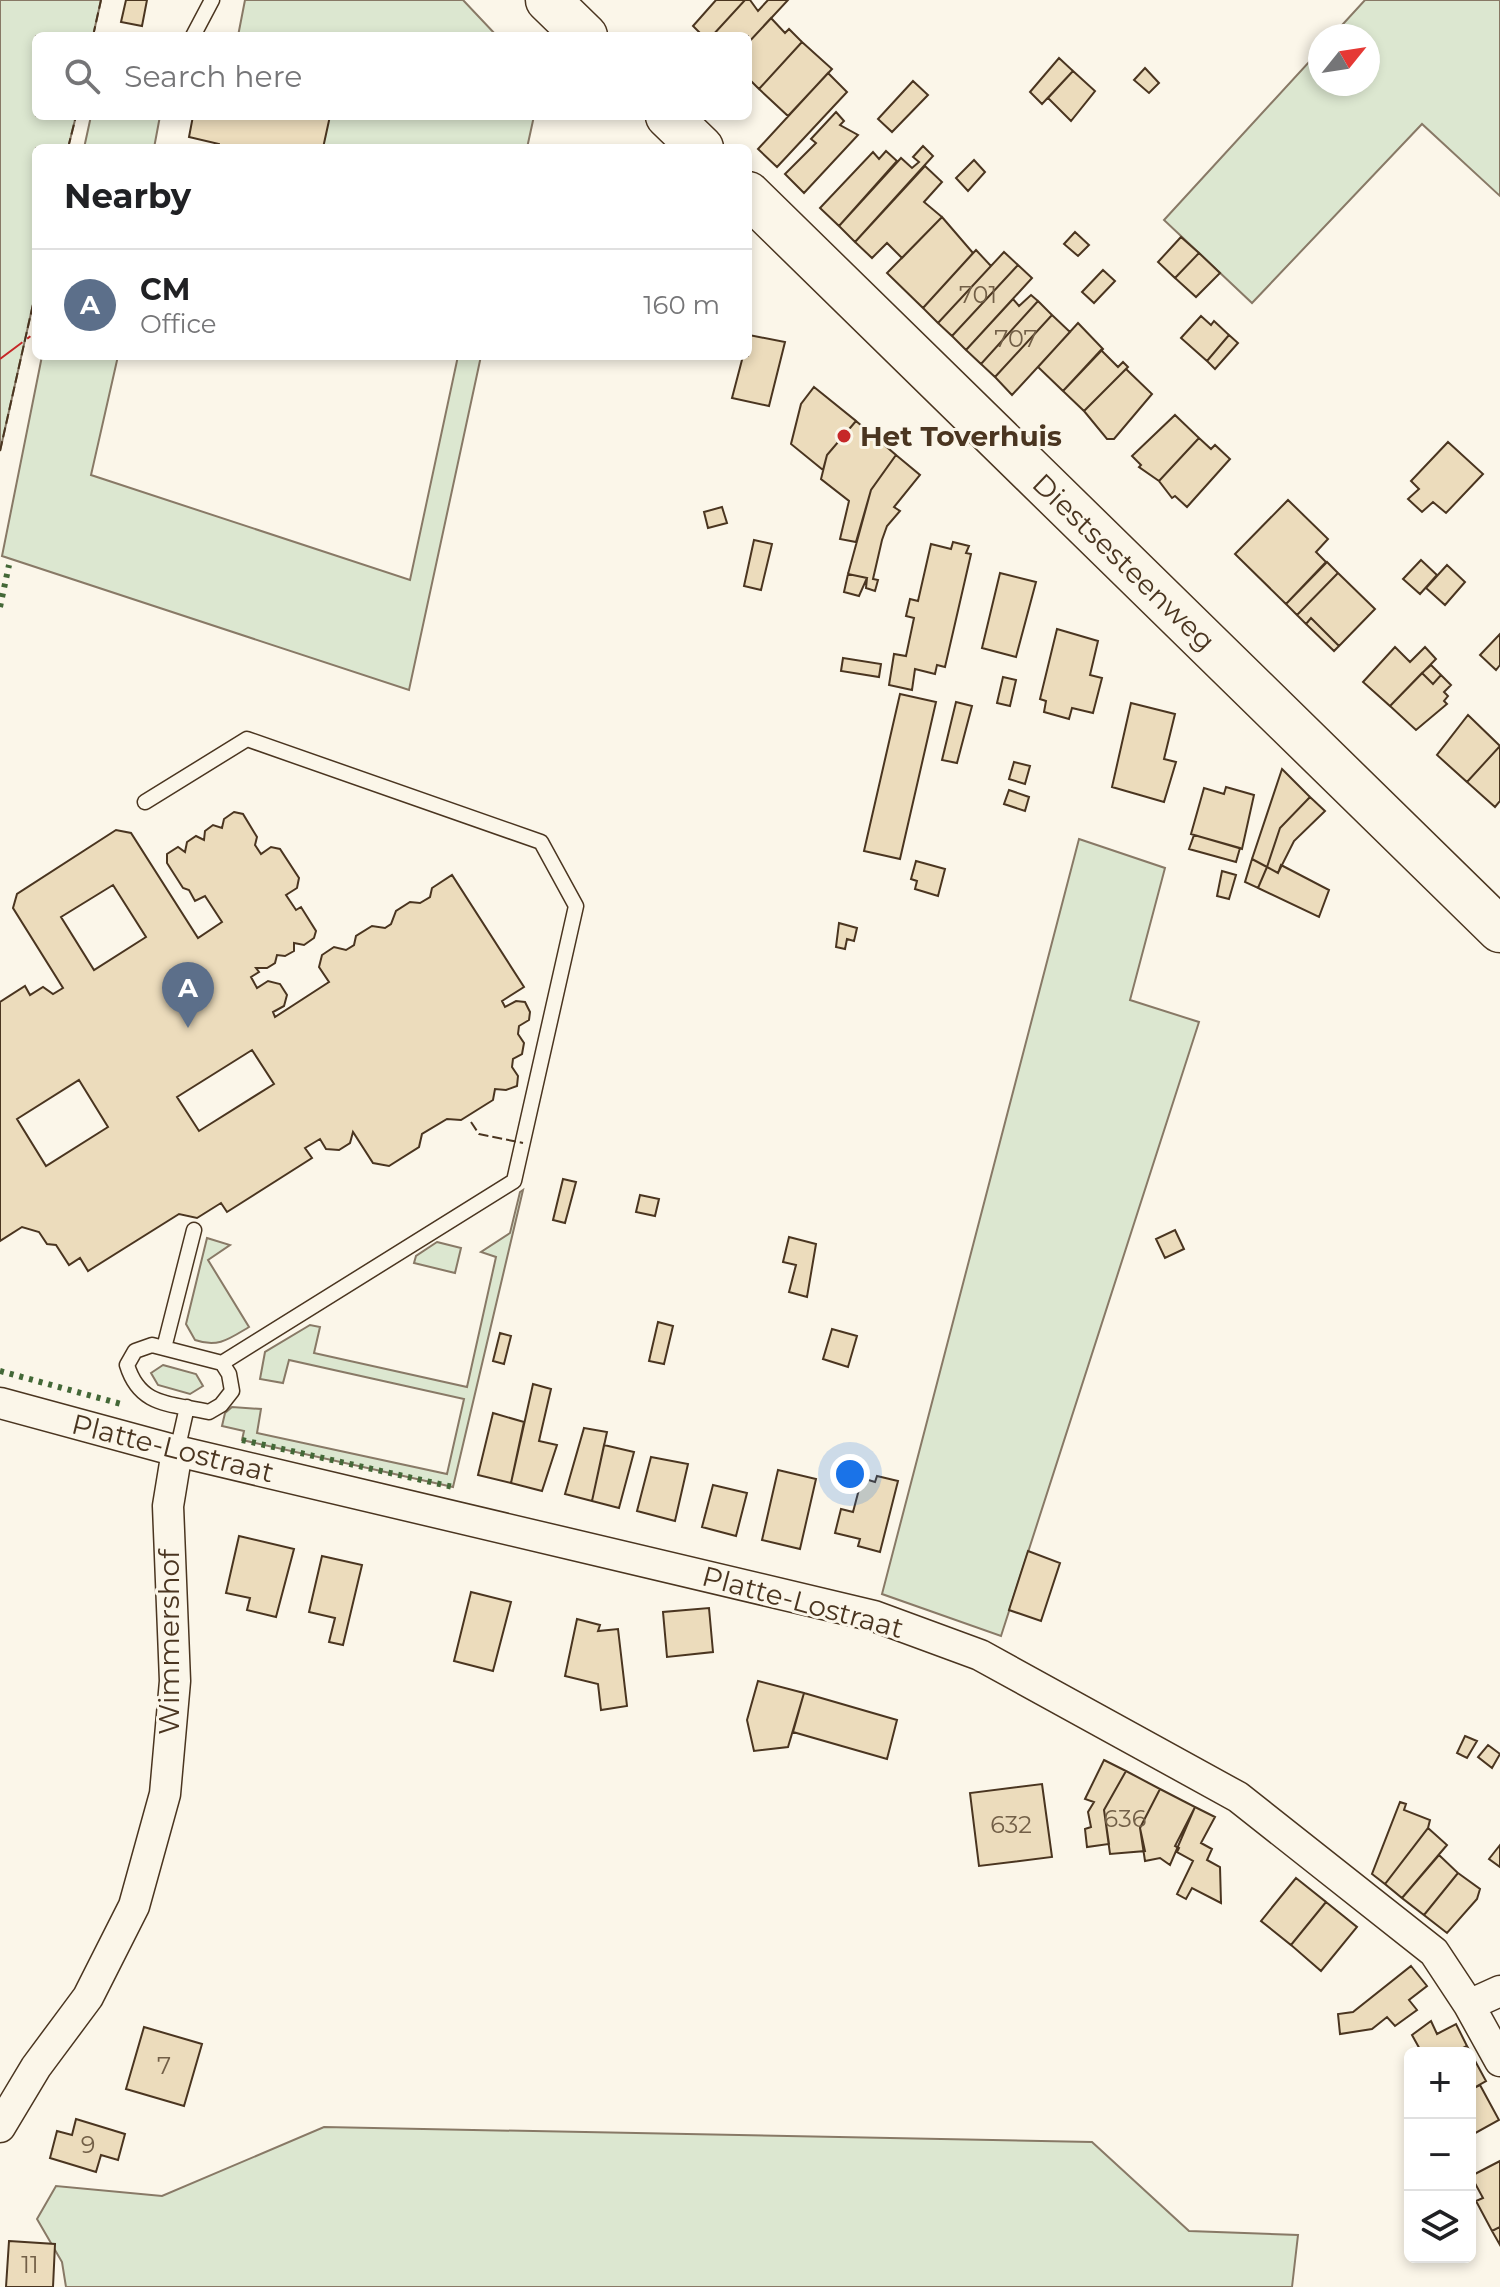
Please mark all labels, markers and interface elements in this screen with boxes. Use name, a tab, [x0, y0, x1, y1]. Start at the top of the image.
north arrow	[1308, 24, 1380, 96]
search box	[32, 32, 752, 120]
icon: search	[60, 54, 104, 98]
text: Search here	[124, 58, 302, 95]
text: Nearby	[64, 175, 191, 217]
text: CM	[140, 271, 190, 308]
house number: 701	[959, 280, 997, 309]
text: A	[80, 289, 100, 321]
text: 160 m	[643, 289, 720, 321]
text: Office	[140, 308, 217, 340]
house number: 707	[994, 324, 1038, 353]
place label: Het Toverhuis	[860, 419, 1062, 453]
marker: Het Toverhuis	[835, 427, 853, 445]
street label: Diestsesteenweg	[1026, 466, 1222, 658]
pin: A	[162, 962, 214, 1028]
street label: Platte-Lostraat	[68, 1406, 278, 1490]
your location	[830, 1454, 870, 1494]
street label: Wimmershof	[152, 1548, 186, 1735]
street label: Platte-Lostraat	[699, 1559, 907, 1645]
house number: 636	[1104, 1804, 1146, 1833]
house number: 632	[990, 1810, 1032, 1839]
map controls	[1404, 2047, 1476, 2263]
button: +	[1404, 2047, 1476, 2119]
house number: 7	[157, 2051, 171, 2080]
button: −	[1404, 2119, 1476, 2191]
house number: 9	[81, 2130, 95, 2159]
button: layers	[1404, 2191, 1476, 2263]
house number: 11	[21, 2250, 39, 2279]

